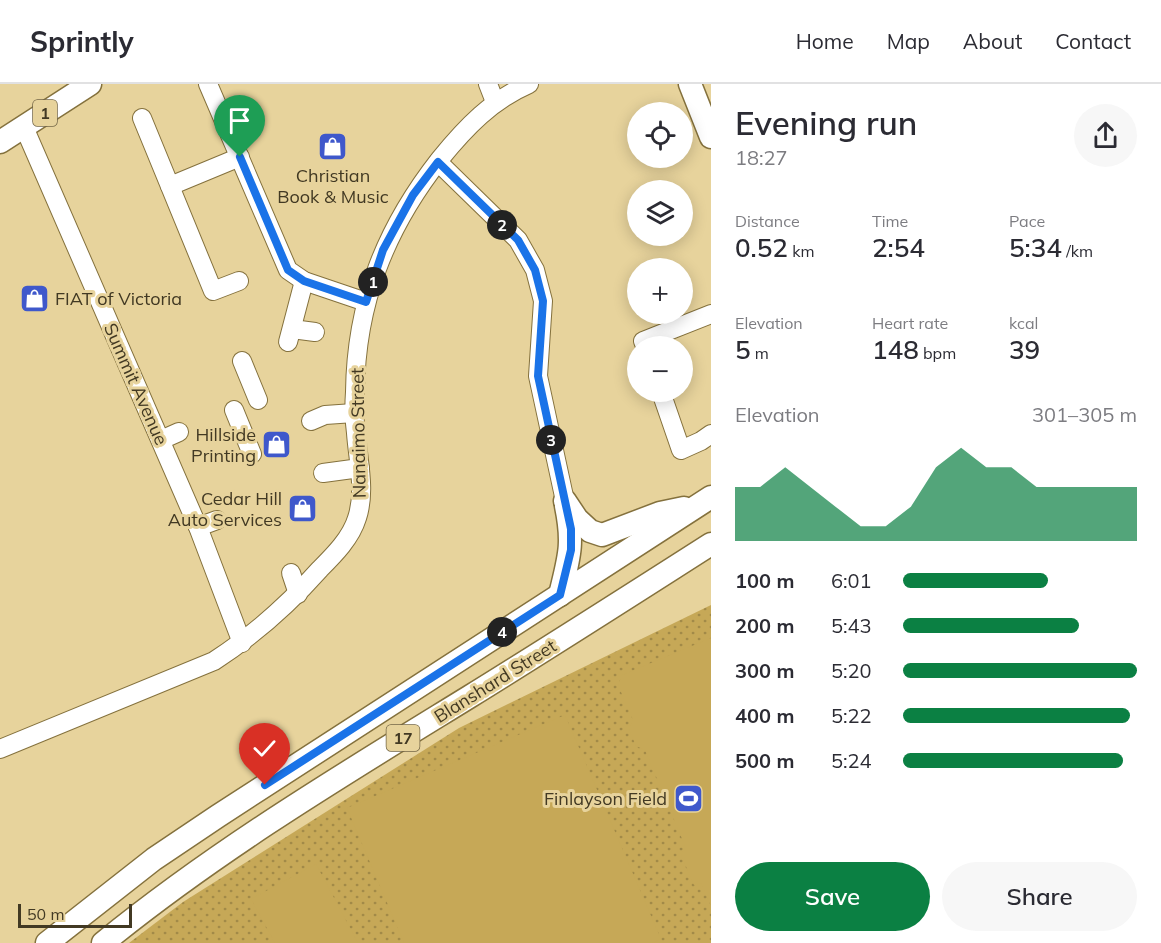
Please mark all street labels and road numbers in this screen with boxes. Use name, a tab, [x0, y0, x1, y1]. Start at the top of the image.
road number: 1	[33, 100, 57, 126]
street label: Summit Avenue	[99, 319, 173, 449]
street label: Nanaimo Street	[345, 368, 371, 498]
street label: Blanshard Street	[430, 634, 560, 728]
road number: 17	[386, 725, 420, 751]

